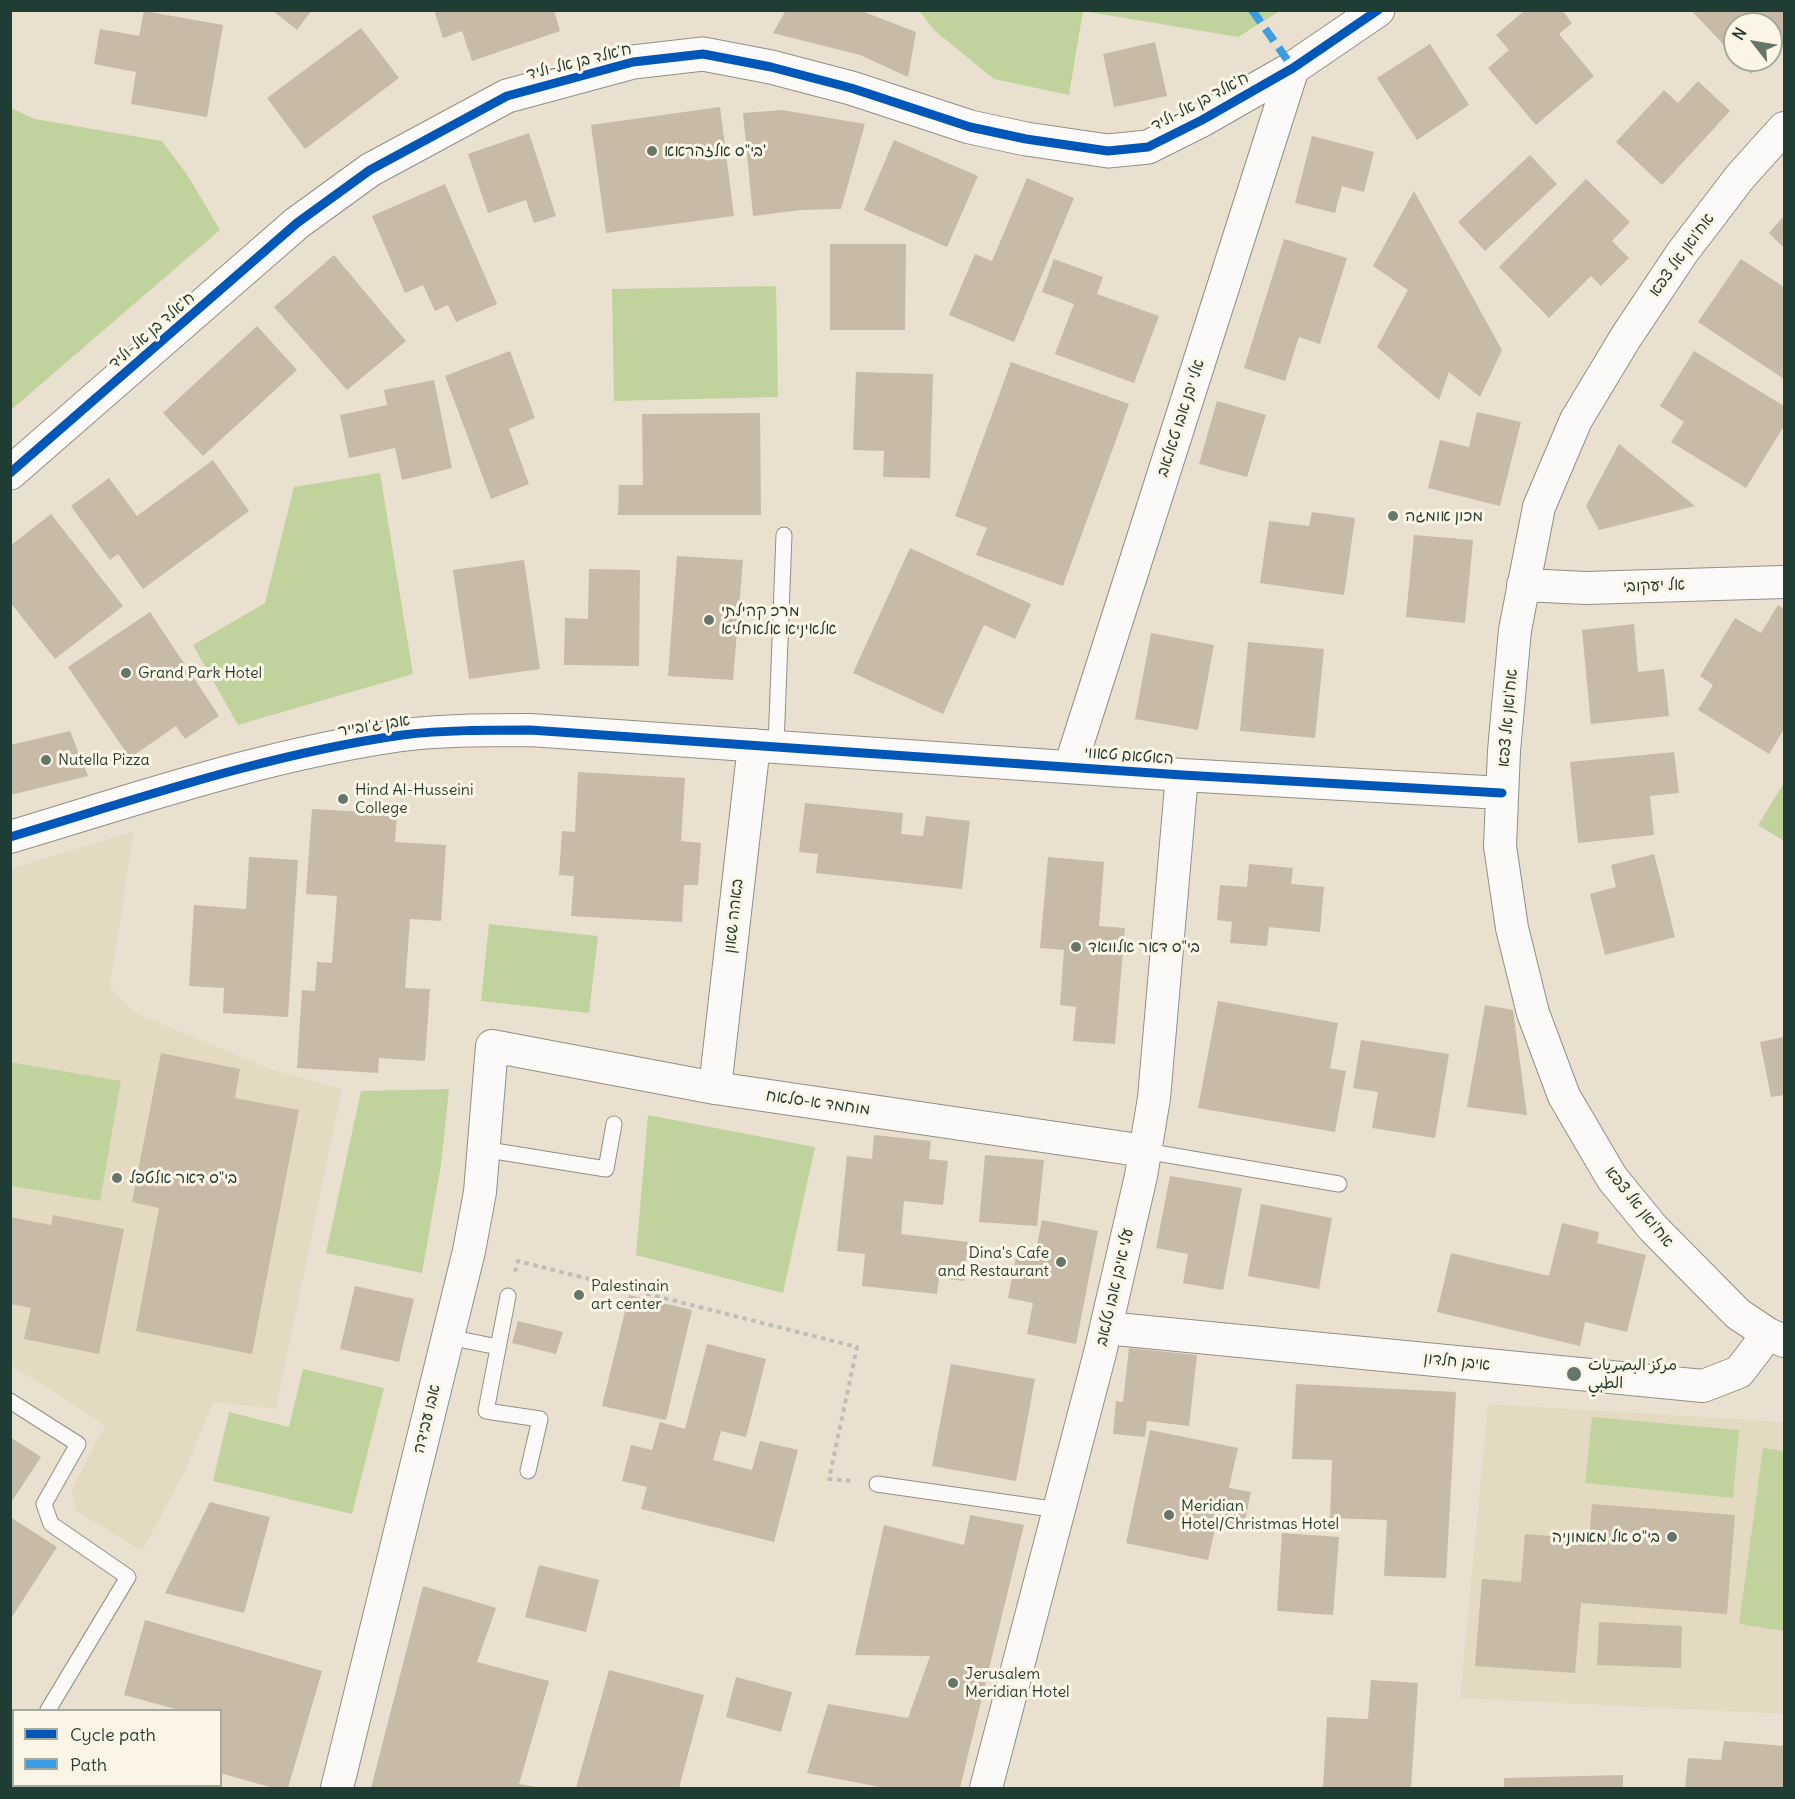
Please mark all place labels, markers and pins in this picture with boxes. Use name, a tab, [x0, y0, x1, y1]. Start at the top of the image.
place label: בי"ס אלזהראא'	[664, 141, 766, 161]
marker: בי"ס אלזהראא'	[645, 144, 659, 158]
place label: מכון אומגה	[1405, 506, 1483, 526]
marker: מכון אומגה	[1386, 509, 1400, 523]
place label: מרכ קהילתי אלאיניא אלאחליא	[721, 601, 837, 639]
marker: מרכ קהילתי אלאיניא אלאחליא	[702, 613, 716, 627]
place label: Grand Park Hotel	[138, 663, 262, 683]
marker: Grand Park Hotel	[119, 666, 133, 680]
place label: Nutella Pizza	[58, 750, 150, 770]
marker: Nutella Pizza	[39, 753, 53, 767]
place label: Hind Al-Husseini College	[355, 780, 474, 818]
marker: Hind Al-Husseini College	[336, 792, 350, 806]
place label: בי"ס דאר אלוואד	[1088, 937, 1200, 957]
marker: בי"ס דאר אלוואד	[1069, 940, 1083, 954]
place label: בי"ס דאר אלטפל	[129, 1168, 237, 1188]
marker: בי"ס דאר אלטפל	[110, 1171, 124, 1185]
place label: Dina's Cafe and Restaurant	[938, 1243, 1049, 1281]
marker: Dina's Cafe and Restaurant	[1054, 1255, 1068, 1269]
place label: Palestinain art center	[591, 1276, 669, 1314]
marker: Palestinain art center	[572, 1288, 586, 1302]
place label: مركز البصريات الطبي	[1588, 1355, 1677, 1393]
marker: مركز البصريات الطبي	[1565, 1365, 1583, 1383]
place label: Meridian Hotel/Christmas Hotel	[1181, 1496, 1339, 1534]
marker: Meridian Hotel/Christmas Hotel	[1162, 1508, 1176, 1522]
place label: בי"ס אל מאמוניה	[1552, 1527, 1660, 1547]
marker: בי"ס אל מאמוניה	[1665, 1530, 1679, 1544]
place label: Jerusalem Meridian Hotel	[965, 1664, 1070, 1702]
marker: Jerusalem Meridian Hotel	[946, 1676, 960, 1690]

